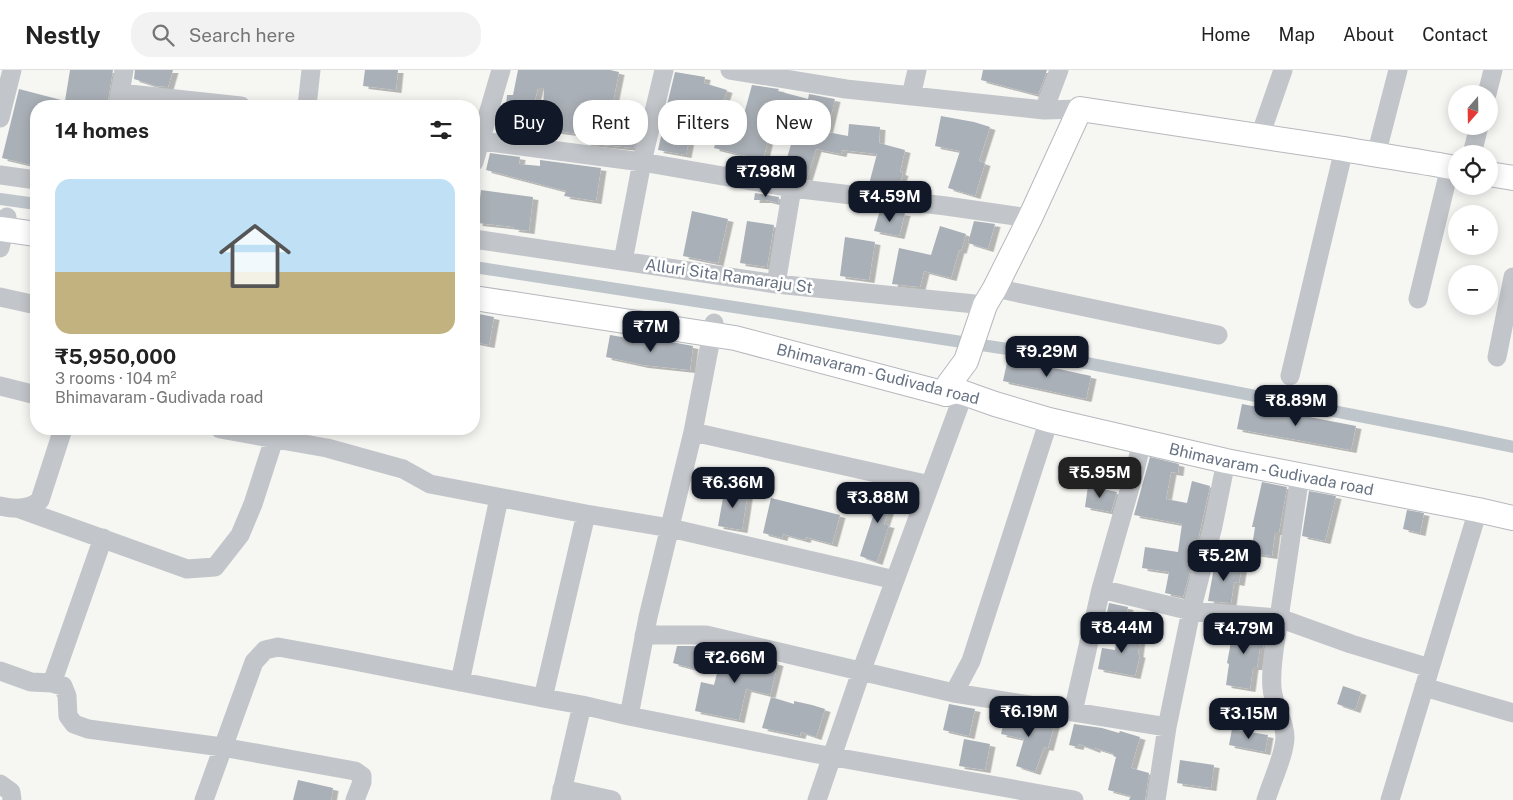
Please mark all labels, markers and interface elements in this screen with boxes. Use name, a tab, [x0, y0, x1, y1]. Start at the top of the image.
search box	[131, 12, 481, 57]
text: Nestly	[25, 21, 101, 49]
icon: search	[149, 21, 177, 49]
text: Search here	[189, 24, 295, 46]
text: Home	[1201, 24, 1251, 45]
text: Map	[1279, 24, 1315, 45]
text: About	[1343, 24, 1394, 45]
text: Contact	[1422, 24, 1488, 45]
north arrow	[1448, 85, 1498, 135]
map controls	[1448, 85, 1498, 315]
chip: Buy	[495, 100, 563, 145]
chip: Rent	[573, 100, 648, 145]
chip: Filters	[658, 100, 747, 145]
chip: New	[757, 100, 831, 145]
icon: filters	[427, 116, 455, 144]
text: 14 homes	[55, 118, 149, 143]
button: locate	[1448, 145, 1498, 195]
pin: ₹7.98M	[725, 156, 807, 198]
text: ₹7.98M	[737, 162, 795, 181]
pin: ₹4.59M	[849, 180, 931, 223]
text: ₹4.59M	[859, 187, 921, 206]
button: +	[1448, 205, 1498, 255]
icon: home	[210, 211, 300, 301]
street label: Alluri Sita Ramaraju St	[644, 255, 814, 297]
button: −	[1448, 265, 1498, 315]
pin: ₹7M	[627, 310, 675, 353]
text: ₹7M	[634, 317, 668, 336]
pin: ₹9.29M	[1006, 336, 1088, 378]
street label: Bhimavaram - Gudivada road	[775, 340, 981, 408]
text: ₹9.29M	[1017, 342, 1077, 361]
text: ₹5,950,000	[55, 344, 176, 369]
text: 3 rooms · 104 m²	[55, 369, 176, 388]
pin: ₹8.89M	[1255, 384, 1337, 427]
text: Bhimavaram - Gudivada road	[55, 388, 263, 407]
text: ₹8.89M	[1265, 391, 1327, 410]
street label: Bhimavaram - Gudivada road	[1167, 439, 1375, 499]
pin: ₹5.95M	[1059, 456, 1141, 499]
text: ₹5.95M	[1069, 463, 1131, 482]
pin: ₹6.36M	[692, 466, 774, 509]
text: ₹6.36M	[702, 473, 764, 492]
pin: ₹3.88M	[837, 482, 919, 524]
text: ₹3.88M	[847, 488, 909, 507]
pin: ₹5.2M	[1189, 540, 1259, 582]
text: ₹5.2M	[1199, 546, 1249, 565]
pin: ₹8.44M	[1081, 612, 1163, 654]
pin: ₹4.79M	[1203, 612, 1285, 655]
text: ₹8.44M	[1092, 618, 1152, 637]
text: ₹4.79M	[1215, 619, 1273, 638]
pin: ₹2.66M	[694, 642, 776, 684]
text: ₹2.66M	[705, 648, 765, 667]
pin: ₹6.19M	[988, 696, 1070, 738]
pin: ₹3.15M	[1208, 698, 1290, 740]
text: ₹6.19M	[1000, 702, 1058, 721]
text: ₹3.15M	[1220, 704, 1278, 723]

